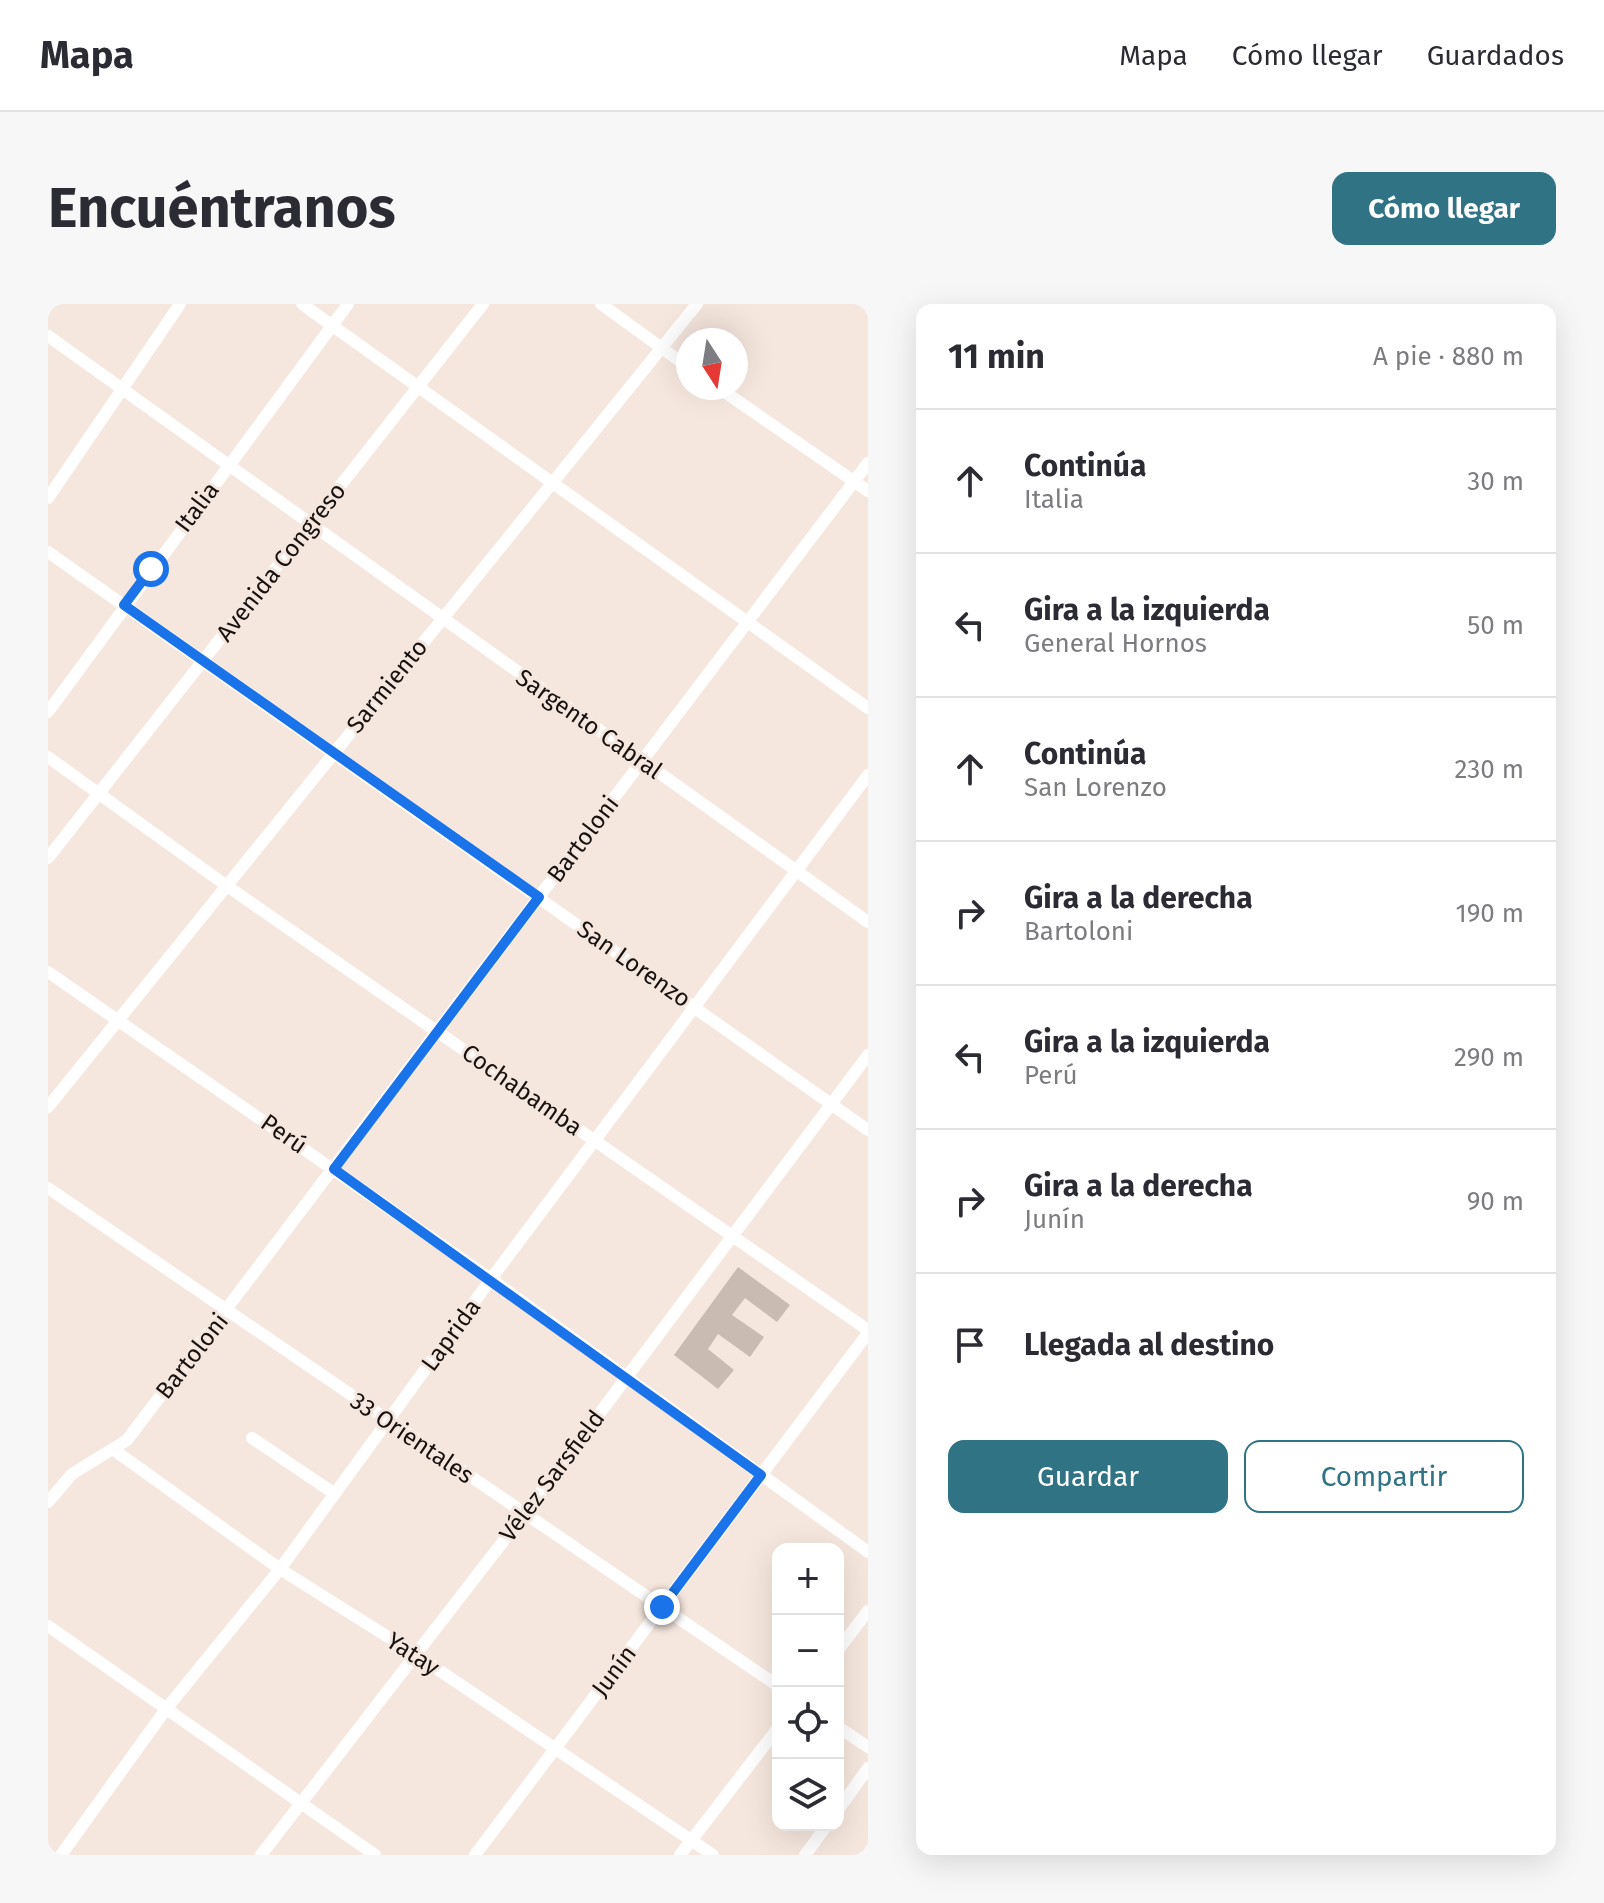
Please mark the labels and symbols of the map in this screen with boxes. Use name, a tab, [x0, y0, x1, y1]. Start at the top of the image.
north arrow	[676, 328, 748, 400]
street label: Italia	[169, 477, 225, 537]
street label: Avenida Congreso	[210, 477, 352, 647]
route start	[133, 551, 169, 587]
street label: Sarmiento	[341, 634, 433, 738]
street label: Sargento Cabral	[511, 663, 667, 785]
street label: Bartoloni	[541, 790, 625, 888]
street label: San Lorenzo	[572, 915, 696, 1013]
street label: Cochabamba	[457, 1038, 587, 1142]
street label: Perú	[256, 1108, 312, 1160]
street label: Laprida	[415, 1293, 487, 1377]
street label: Bartoloni	[150, 1308, 234, 1404]
street label: 33 Orientales	[345, 1387, 479, 1489]
street label: Vélez Sarsfield	[494, 1405, 610, 1547]
route end	[644, 1589, 680, 1625]
street label: Yatay	[381, 1627, 445, 1681]
street label: Junín	[586, 1640, 642, 1702]

